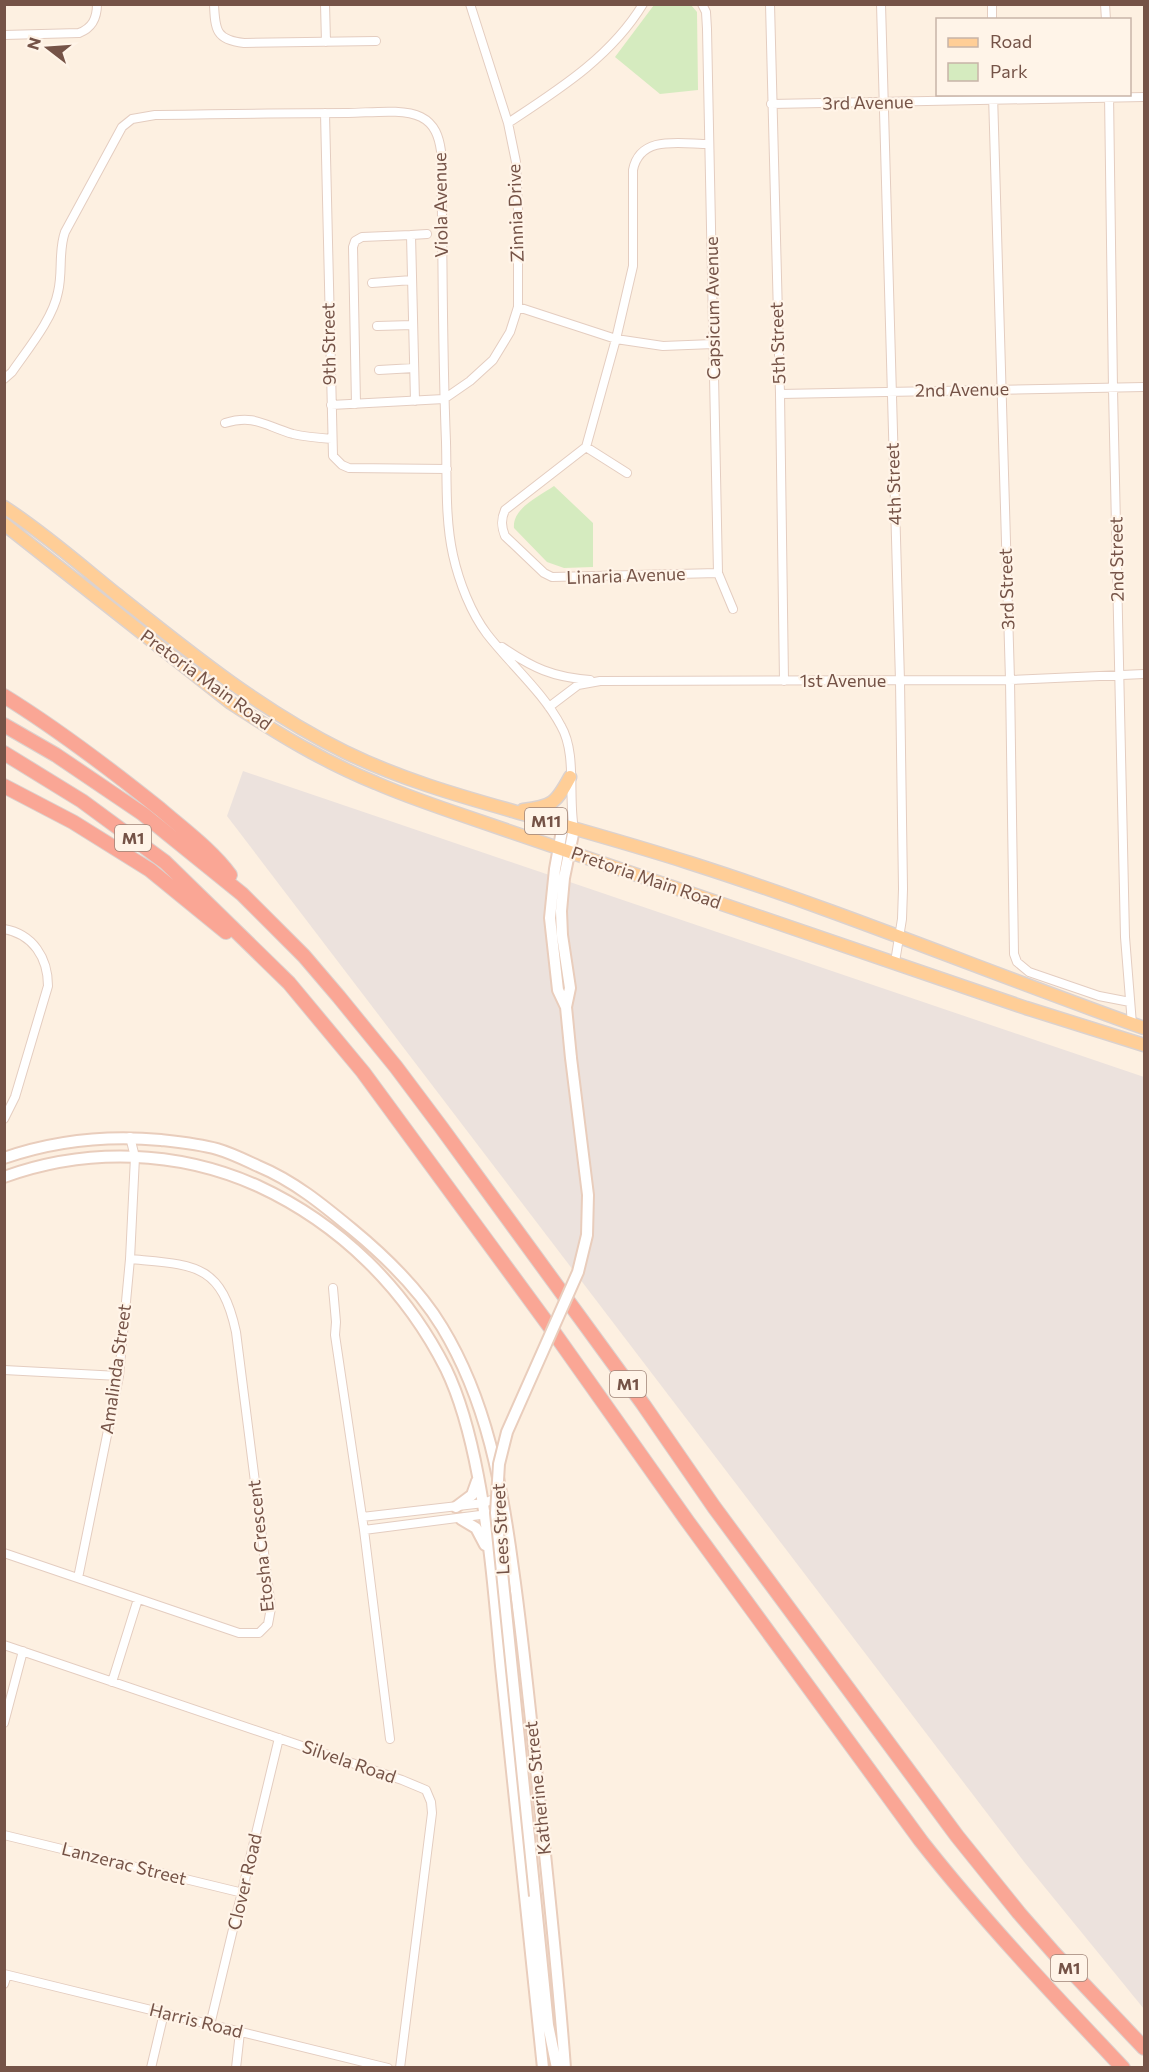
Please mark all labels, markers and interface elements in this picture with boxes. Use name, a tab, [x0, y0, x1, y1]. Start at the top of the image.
north arrow	[18, 18, 78, 78]
legend	[936, 18, 1131, 96]
text: Road	[990, 30, 1032, 52]
text: N	[22, 35, 44, 52]
text: Park	[990, 60, 1028, 82]
street label: 3rd Avenue	[822, 90, 914, 114]
street label: Viola Avenue	[428, 152, 452, 258]
street label: Zinnia Drive	[502, 164, 528, 263]
street label: Capsicum Avenue	[700, 236, 724, 380]
street label: 5th Street	[765, 301, 789, 385]
street label: 9th Street	[316, 302, 340, 386]
street label: 2nd Avenue	[915, 377, 1009, 401]
street label: 4th Street	[881, 442, 905, 526]
street label: 2nd Street	[1104, 516, 1128, 602]
street label: 3rd Street	[994, 548, 1018, 630]
street label: Linaria Avenue	[566, 562, 686, 588]
street label: Pretoria Main Road	[137, 624, 277, 734]
street label: 1st Avenue	[800, 669, 886, 691]
road number: M11	[525, 808, 567, 834]
road number: M1	[115, 825, 151, 851]
street label: Pretoria Main Road	[568, 841, 724, 913]
street label: Amalinda Street	[95, 1302, 135, 1435]
road number: M1	[610, 1371, 646, 1397]
street label: Etosha Crescent	[242, 1479, 278, 1613]
street label: Lees Street	[487, 1483, 513, 1575]
street label: Katherine Street	[519, 1720, 555, 1856]
street label: Silvela Road	[300, 1735, 399, 1787]
street label: Clover Road	[222, 1831, 266, 1932]
street label: Lanzerac Street	[59, 1837, 189, 1889]
road number: M1	[1051, 1955, 1087, 1981]
street label: Harris Road	[147, 1998, 245, 2042]

